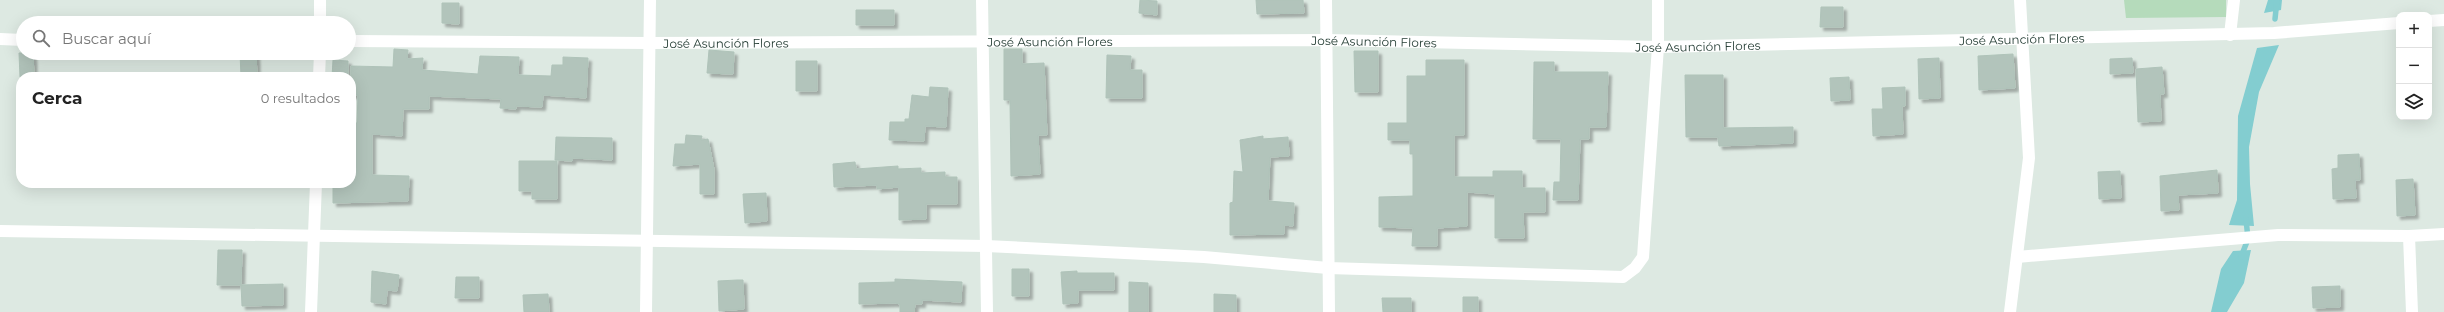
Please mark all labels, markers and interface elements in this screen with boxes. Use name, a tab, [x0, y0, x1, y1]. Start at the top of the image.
map controls	[2396, 12, 2432, 120]
button: +	[2396, 12, 2432, 48]
search box	[16, 16, 356, 60]
icon: search	[30, 27, 52, 49]
text: Buscar aquí	[62, 29, 151, 48]
street label: José Asunción Flores	[1958, 30, 2085, 48]
street label: José Asunción Flores	[1310, 32, 1437, 50]
street label: José Asunción Flores	[986, 33, 1113, 49]
street label: José Asunción Flores	[662, 35, 789, 50]
street label: José Asunción Flores	[1634, 37, 1761, 55]
button: −	[2396, 48, 2432, 84]
button: layers	[2396, 84, 2432, 120]
text: Cerca	[32, 88, 82, 108]
text: 0 resultados	[261, 90, 340, 106]

